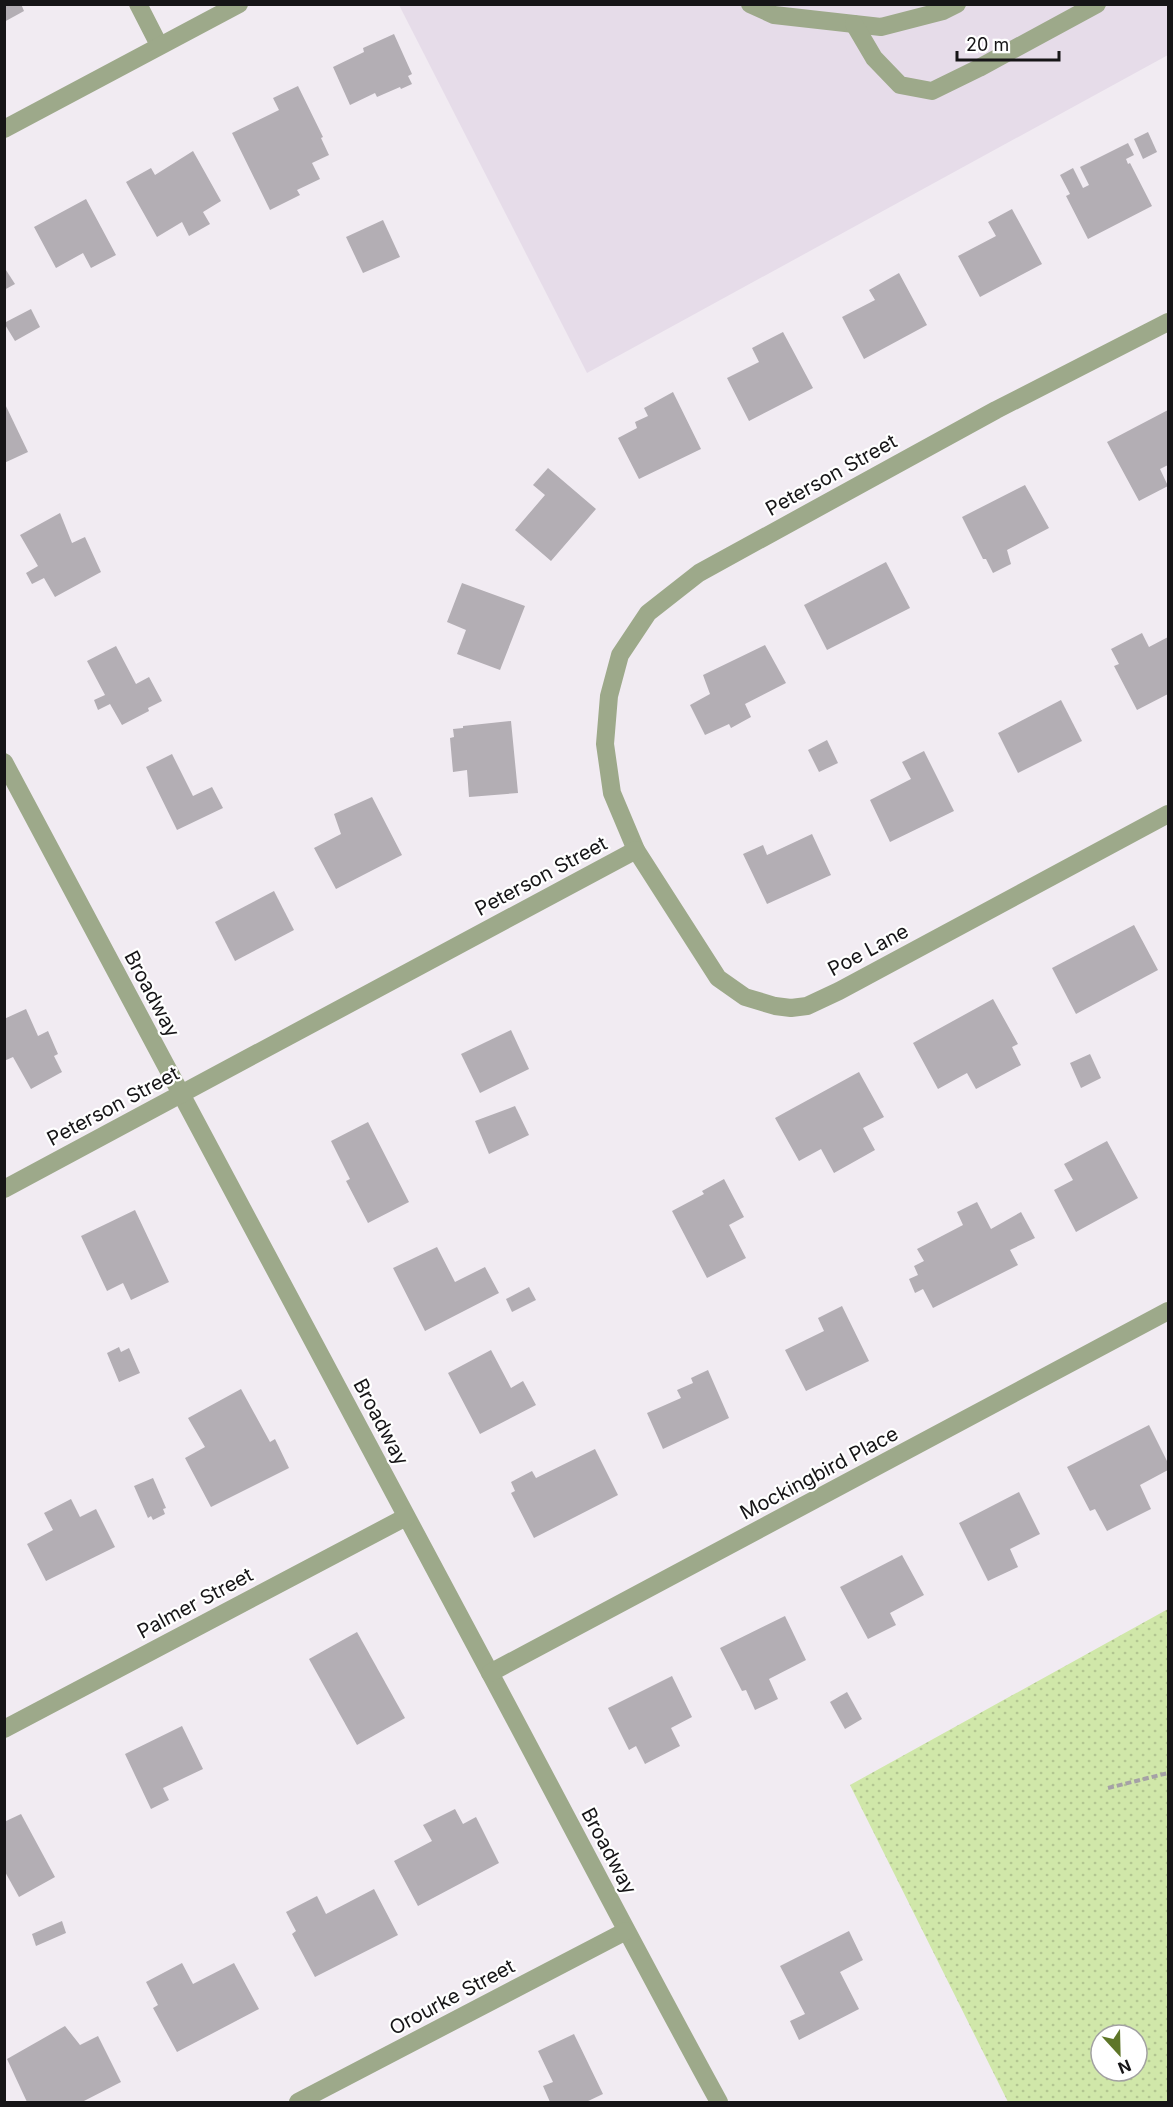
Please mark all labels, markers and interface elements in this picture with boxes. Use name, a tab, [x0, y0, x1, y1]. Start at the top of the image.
scale bar	[957, 24, 1059, 62]
text: 20 m	[966, 34, 1009, 55]
street label: Peterson Street	[761, 429, 901, 521]
street label: Peterson Street	[471, 831, 612, 921]
street label: Poe Lane	[824, 919, 912, 981]
street label: Broadway	[119, 947, 185, 1041]
street label: Peterson Street	[43, 1061, 184, 1151]
street label: Broadway	[348, 1375, 414, 1469]
street label: Mockingbird Place	[736, 1421, 902, 1525]
street label: Palmer Street	[133, 1562, 257, 1644]
street label: Broadway	[576, 1804, 642, 1898]
street label: Orourke Street	[385, 1954, 519, 2040]
north arrow	[1089, 2023, 1149, 2083]
text: N	[1115, 2055, 1134, 2078]

